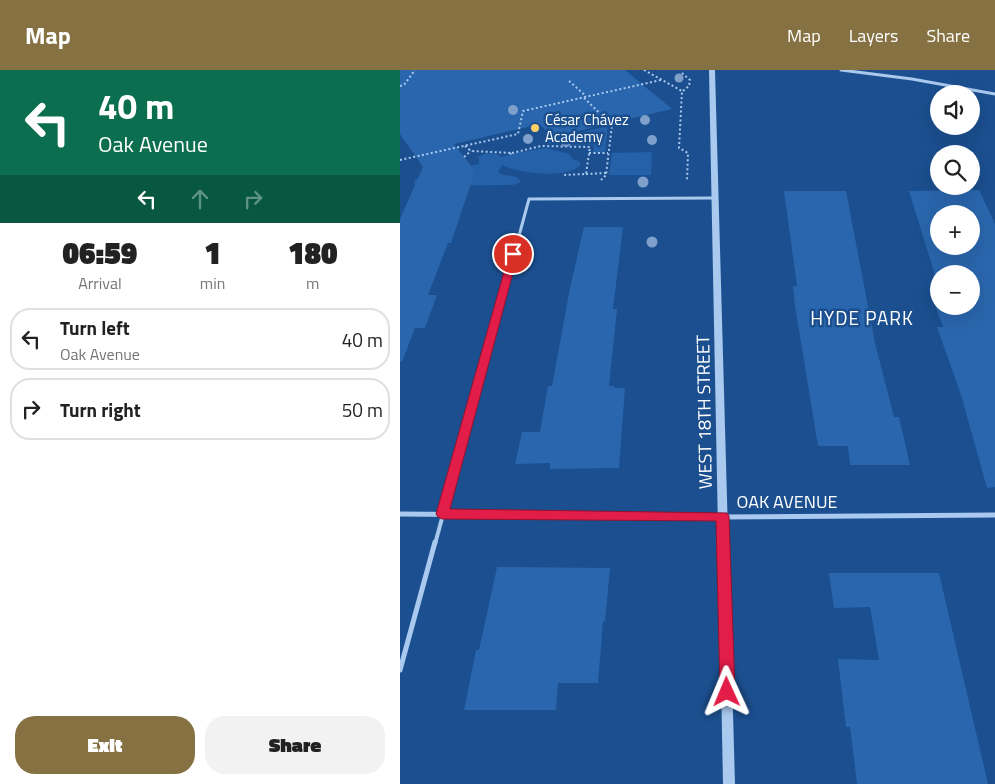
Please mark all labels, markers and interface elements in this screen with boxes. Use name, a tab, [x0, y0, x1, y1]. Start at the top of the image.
text: Map	[25, 17, 71, 53]
text: Map	[787, 22, 821, 49]
text: Layers	[849, 22, 898, 49]
text: Share	[926, 22, 970, 49]
text: 40 m	[98, 79, 174, 133]
map controls	[930, 85, 980, 315]
button: sound	[930, 85, 980, 135]
icon: left	[15, 90, 80, 155]
place label: César Chávez Academy	[545, 108, 629, 148]
marker: César Chávez Academy	[529, 122, 541, 134]
text: Oak Avenue	[98, 127, 208, 161]
button: search	[930, 145, 980, 195]
icon: left	[133, 185, 161, 213]
icon: ahead	[186, 185, 214, 213]
icon: right	[239, 185, 267, 213]
button: +	[930, 205, 980, 255]
text: 06:59	[63, 230, 137, 276]
text: 1	[204, 230, 221, 276]
text: 180	[288, 230, 337, 276]
pin	[492, 233, 534, 275]
icon: arrive	[499, 240, 527, 268]
button: −	[930, 265, 980, 315]
text: Arrival	[78, 271, 122, 295]
text: min	[200, 271, 225, 295]
text: m	[306, 271, 319, 295]
district label: HYDE PARK	[810, 303, 914, 332]
text: Turn left	[60, 313, 130, 342]
icon: left	[17, 325, 45, 353]
text: 40 m	[342, 325, 383, 354]
street label: WEST 18TH STREET	[689, 334, 719, 489]
text: Oak Avenue	[60, 342, 140, 366]
icon: right	[17, 395, 45, 423]
text: Turn right	[60, 395, 141, 424]
text: 50 m	[342, 395, 383, 424]
street label: OAK AVENUE	[737, 488, 838, 515]
position arrow	[700, 665, 752, 717]
button: Exit	[15, 716, 195, 774]
button: Share	[205, 716, 385, 774]

